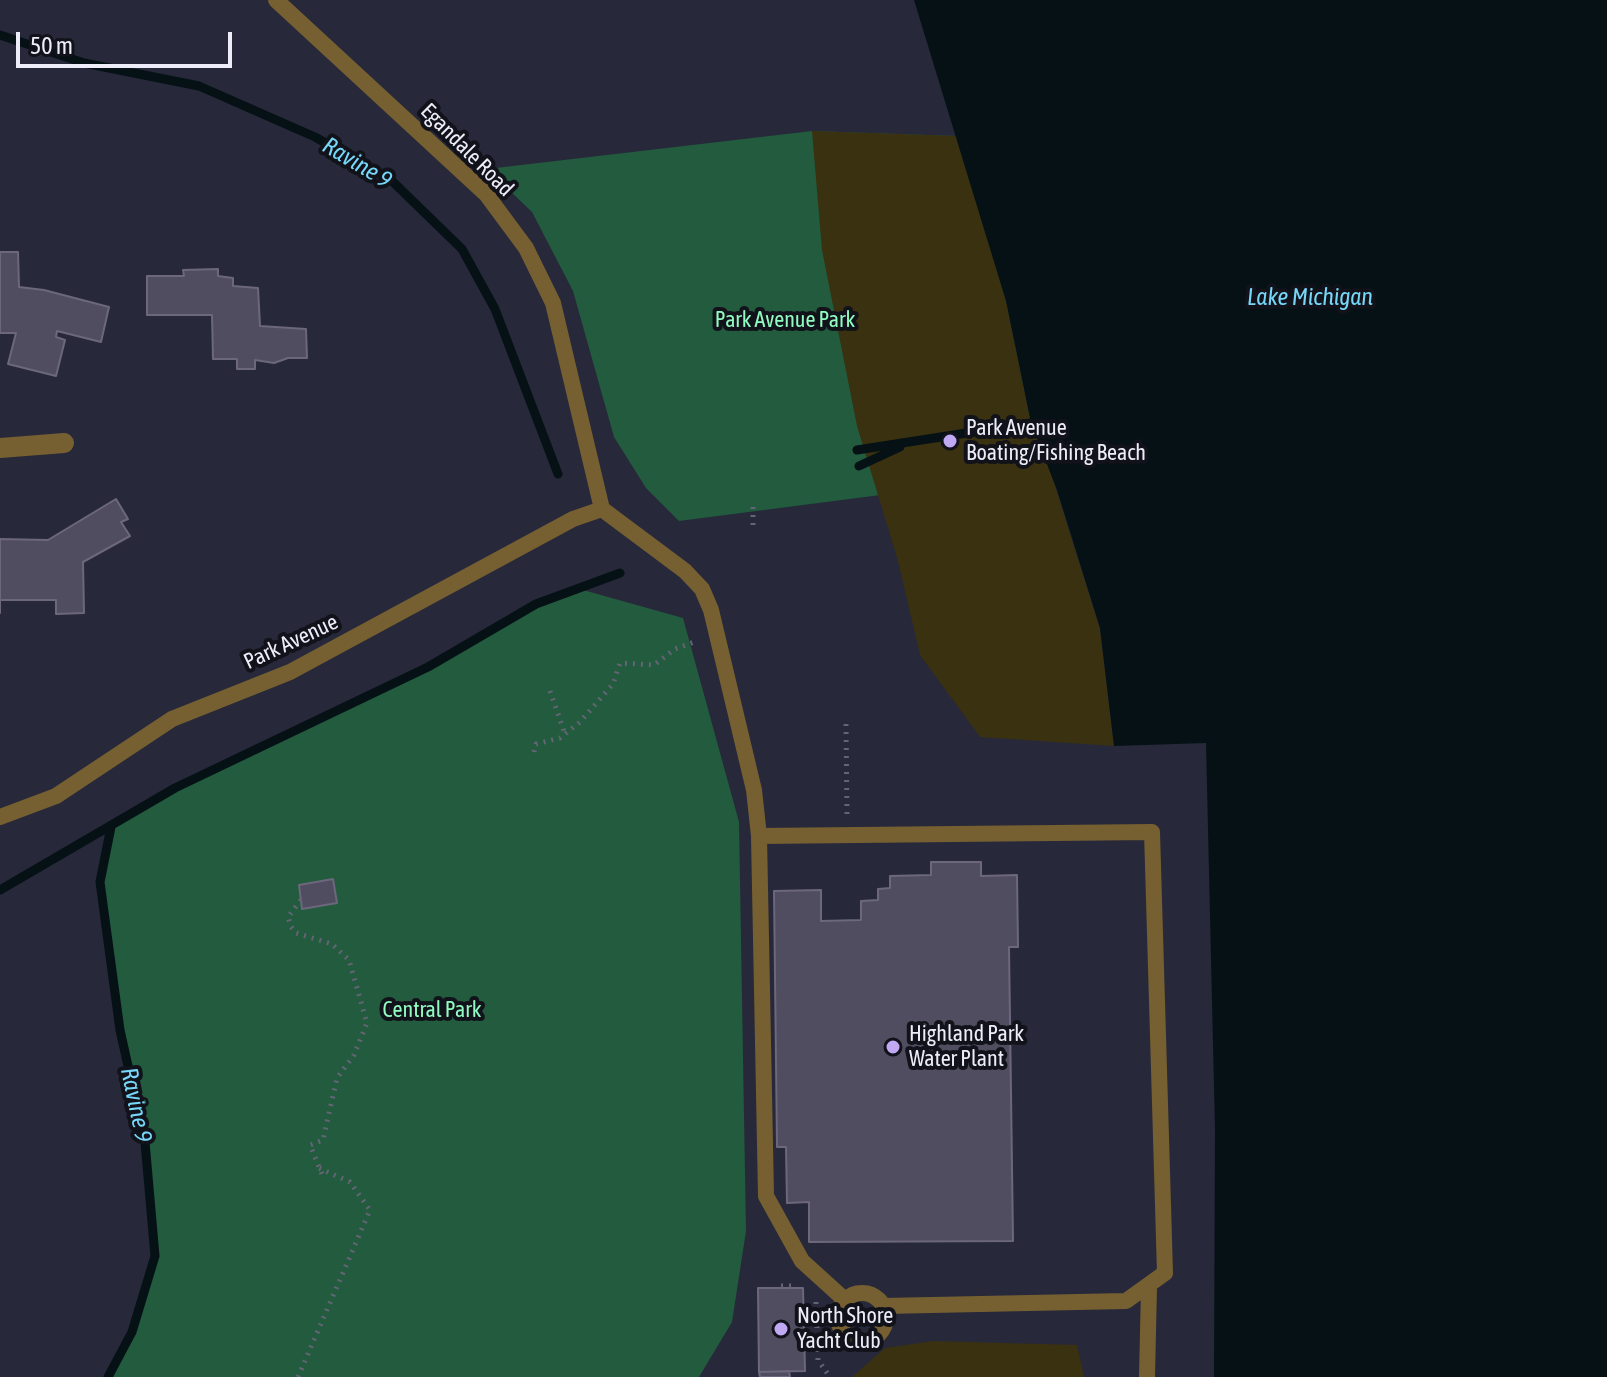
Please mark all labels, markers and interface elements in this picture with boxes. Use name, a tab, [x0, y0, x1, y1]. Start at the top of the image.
scale bar	[20, 16, 236, 66]
text: 50 m	[30, 32, 73, 59]
street label: Egandale Road	[415, 98, 519, 202]
water label: Ravine 9	[317, 131, 397, 195]
water label: Lake Michigan	[1247, 283, 1373, 311]
park label: Park Avenue Park	[715, 307, 855, 333]
place label: Park Avenue Boating/Fishing Beach	[966, 415, 1146, 466]
marker: Park Avenue Boating/Fishing Beach	[941, 432, 959, 450]
street label: Park Avenue	[240, 609, 342, 675]
park label: Central Park	[383, 997, 481, 1023]
place label: Highland Park Water Plant	[909, 1021, 1024, 1072]
marker: Highland Park Water Plant	[884, 1038, 902, 1056]
water label: Ravine 9	[114, 1065, 158, 1145]
place label: North Shore Yacht Club	[797, 1303, 893, 1354]
marker: North Shore Yacht Club	[772, 1320, 790, 1338]

